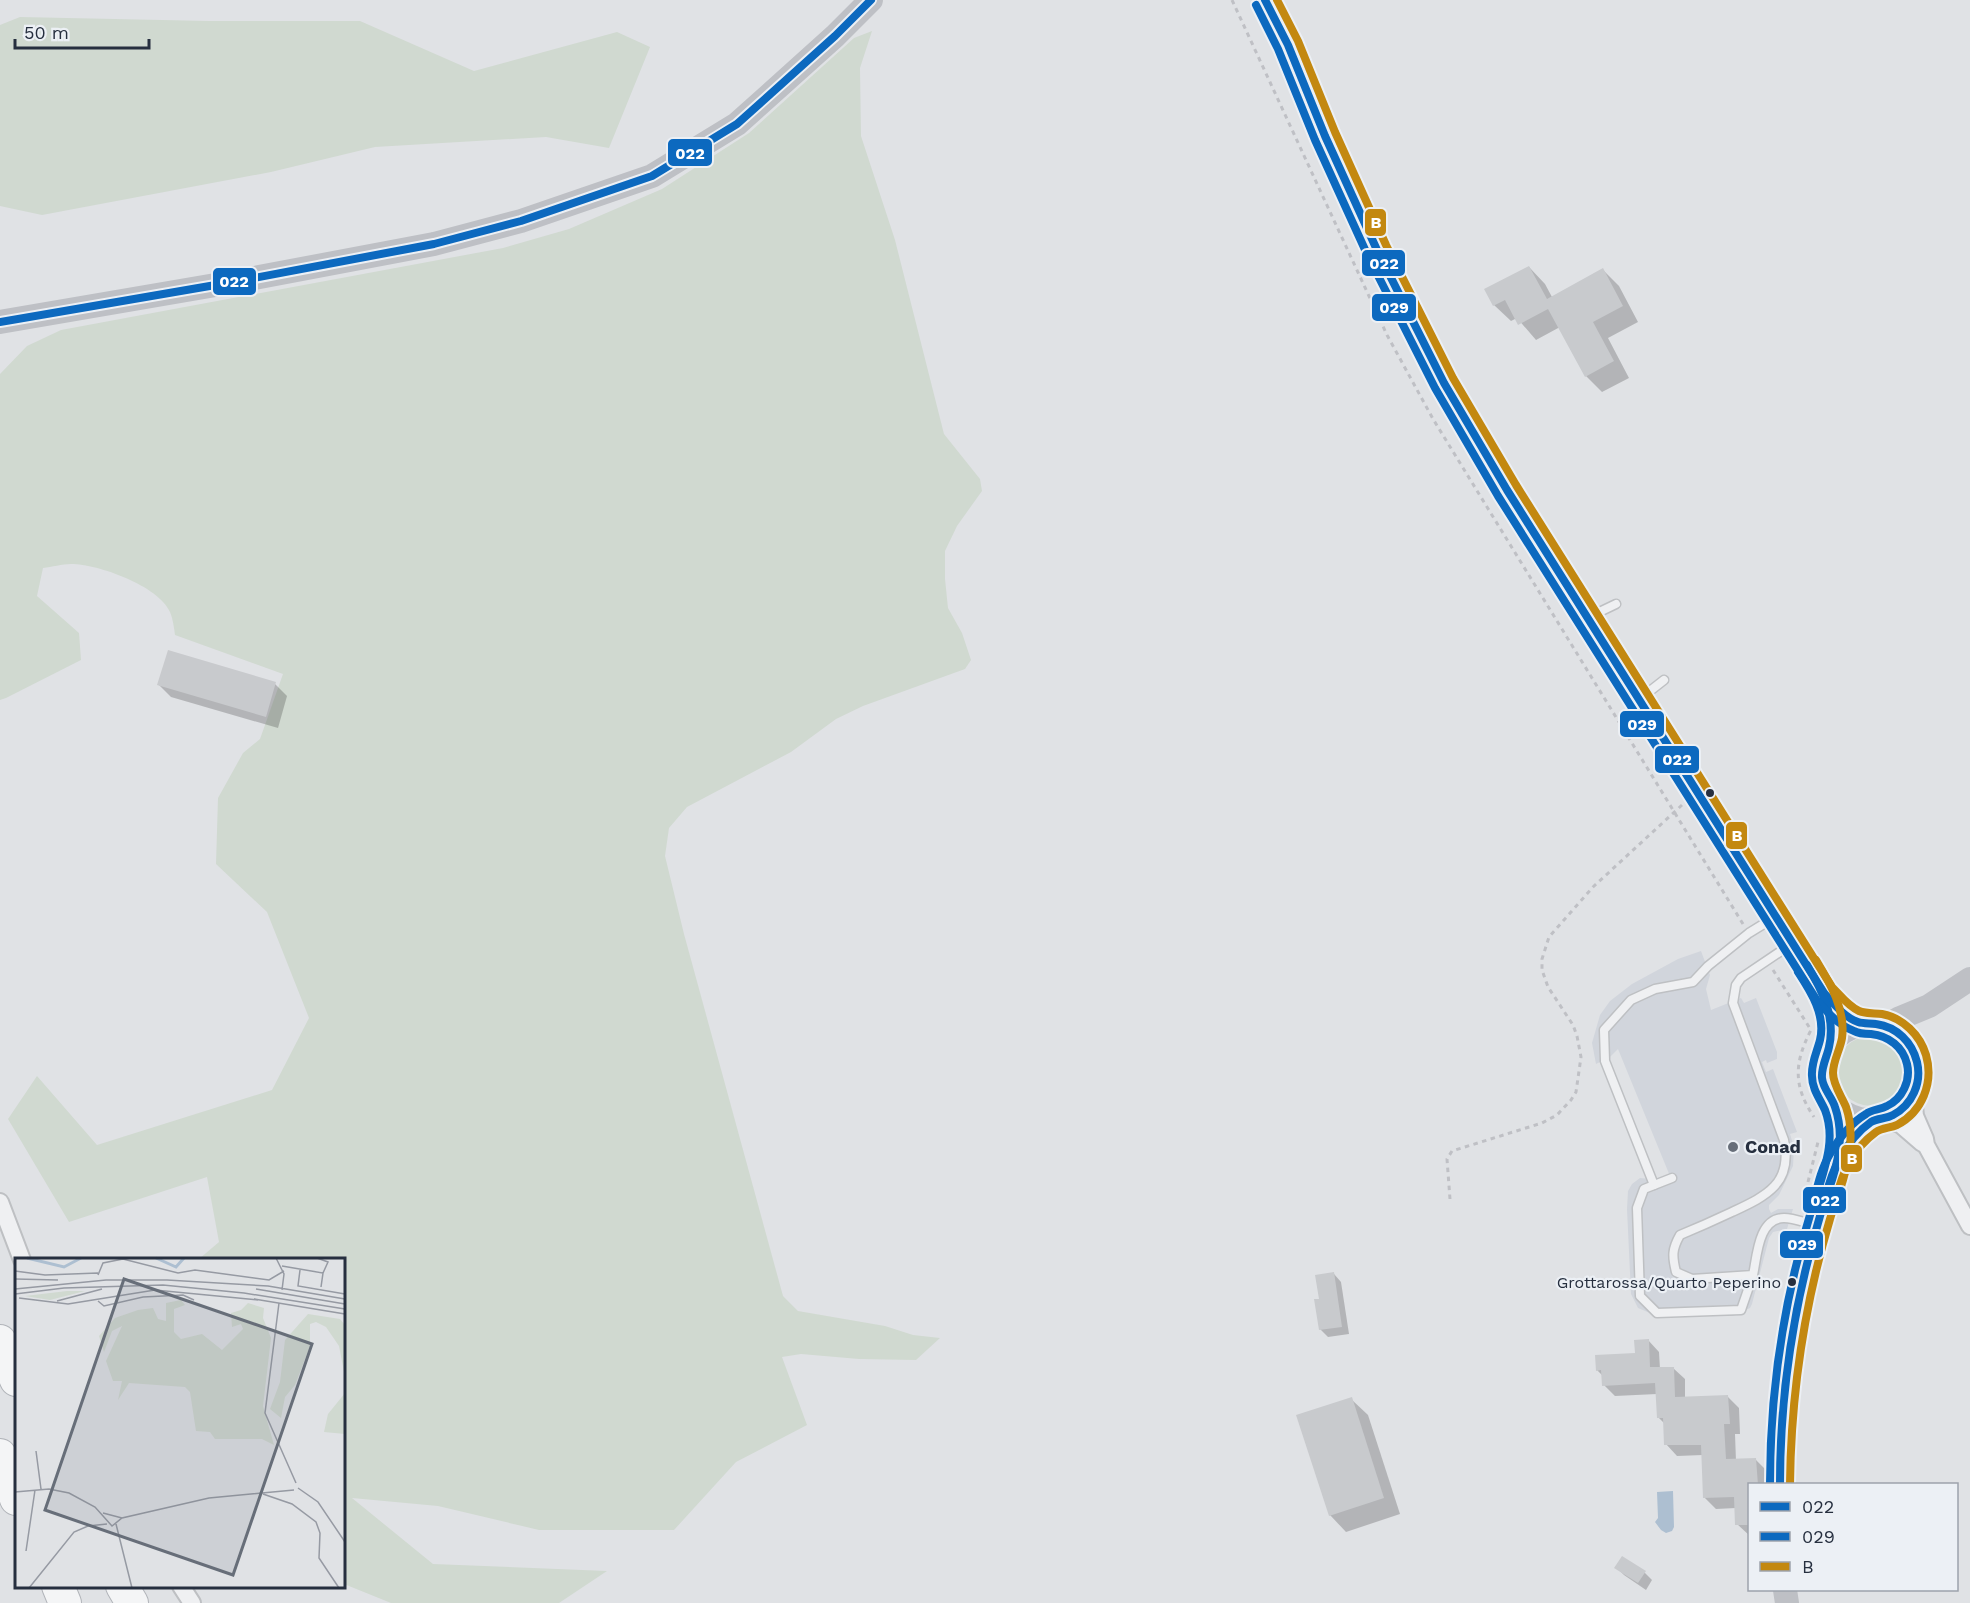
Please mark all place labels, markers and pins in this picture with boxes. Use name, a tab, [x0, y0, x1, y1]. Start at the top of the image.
unlabelled marker	[1704, 787, 1716, 799]
place label: Conad	[1745, 1136, 1801, 1157]
marker: Conad	[1726, 1140, 1740, 1154]
place label: Grottarossa/Quarto Peperino	[1557, 1273, 1781, 1292]
marker: Grottarossa/Quarto Peperino	[1786, 1276, 1798, 1288]

